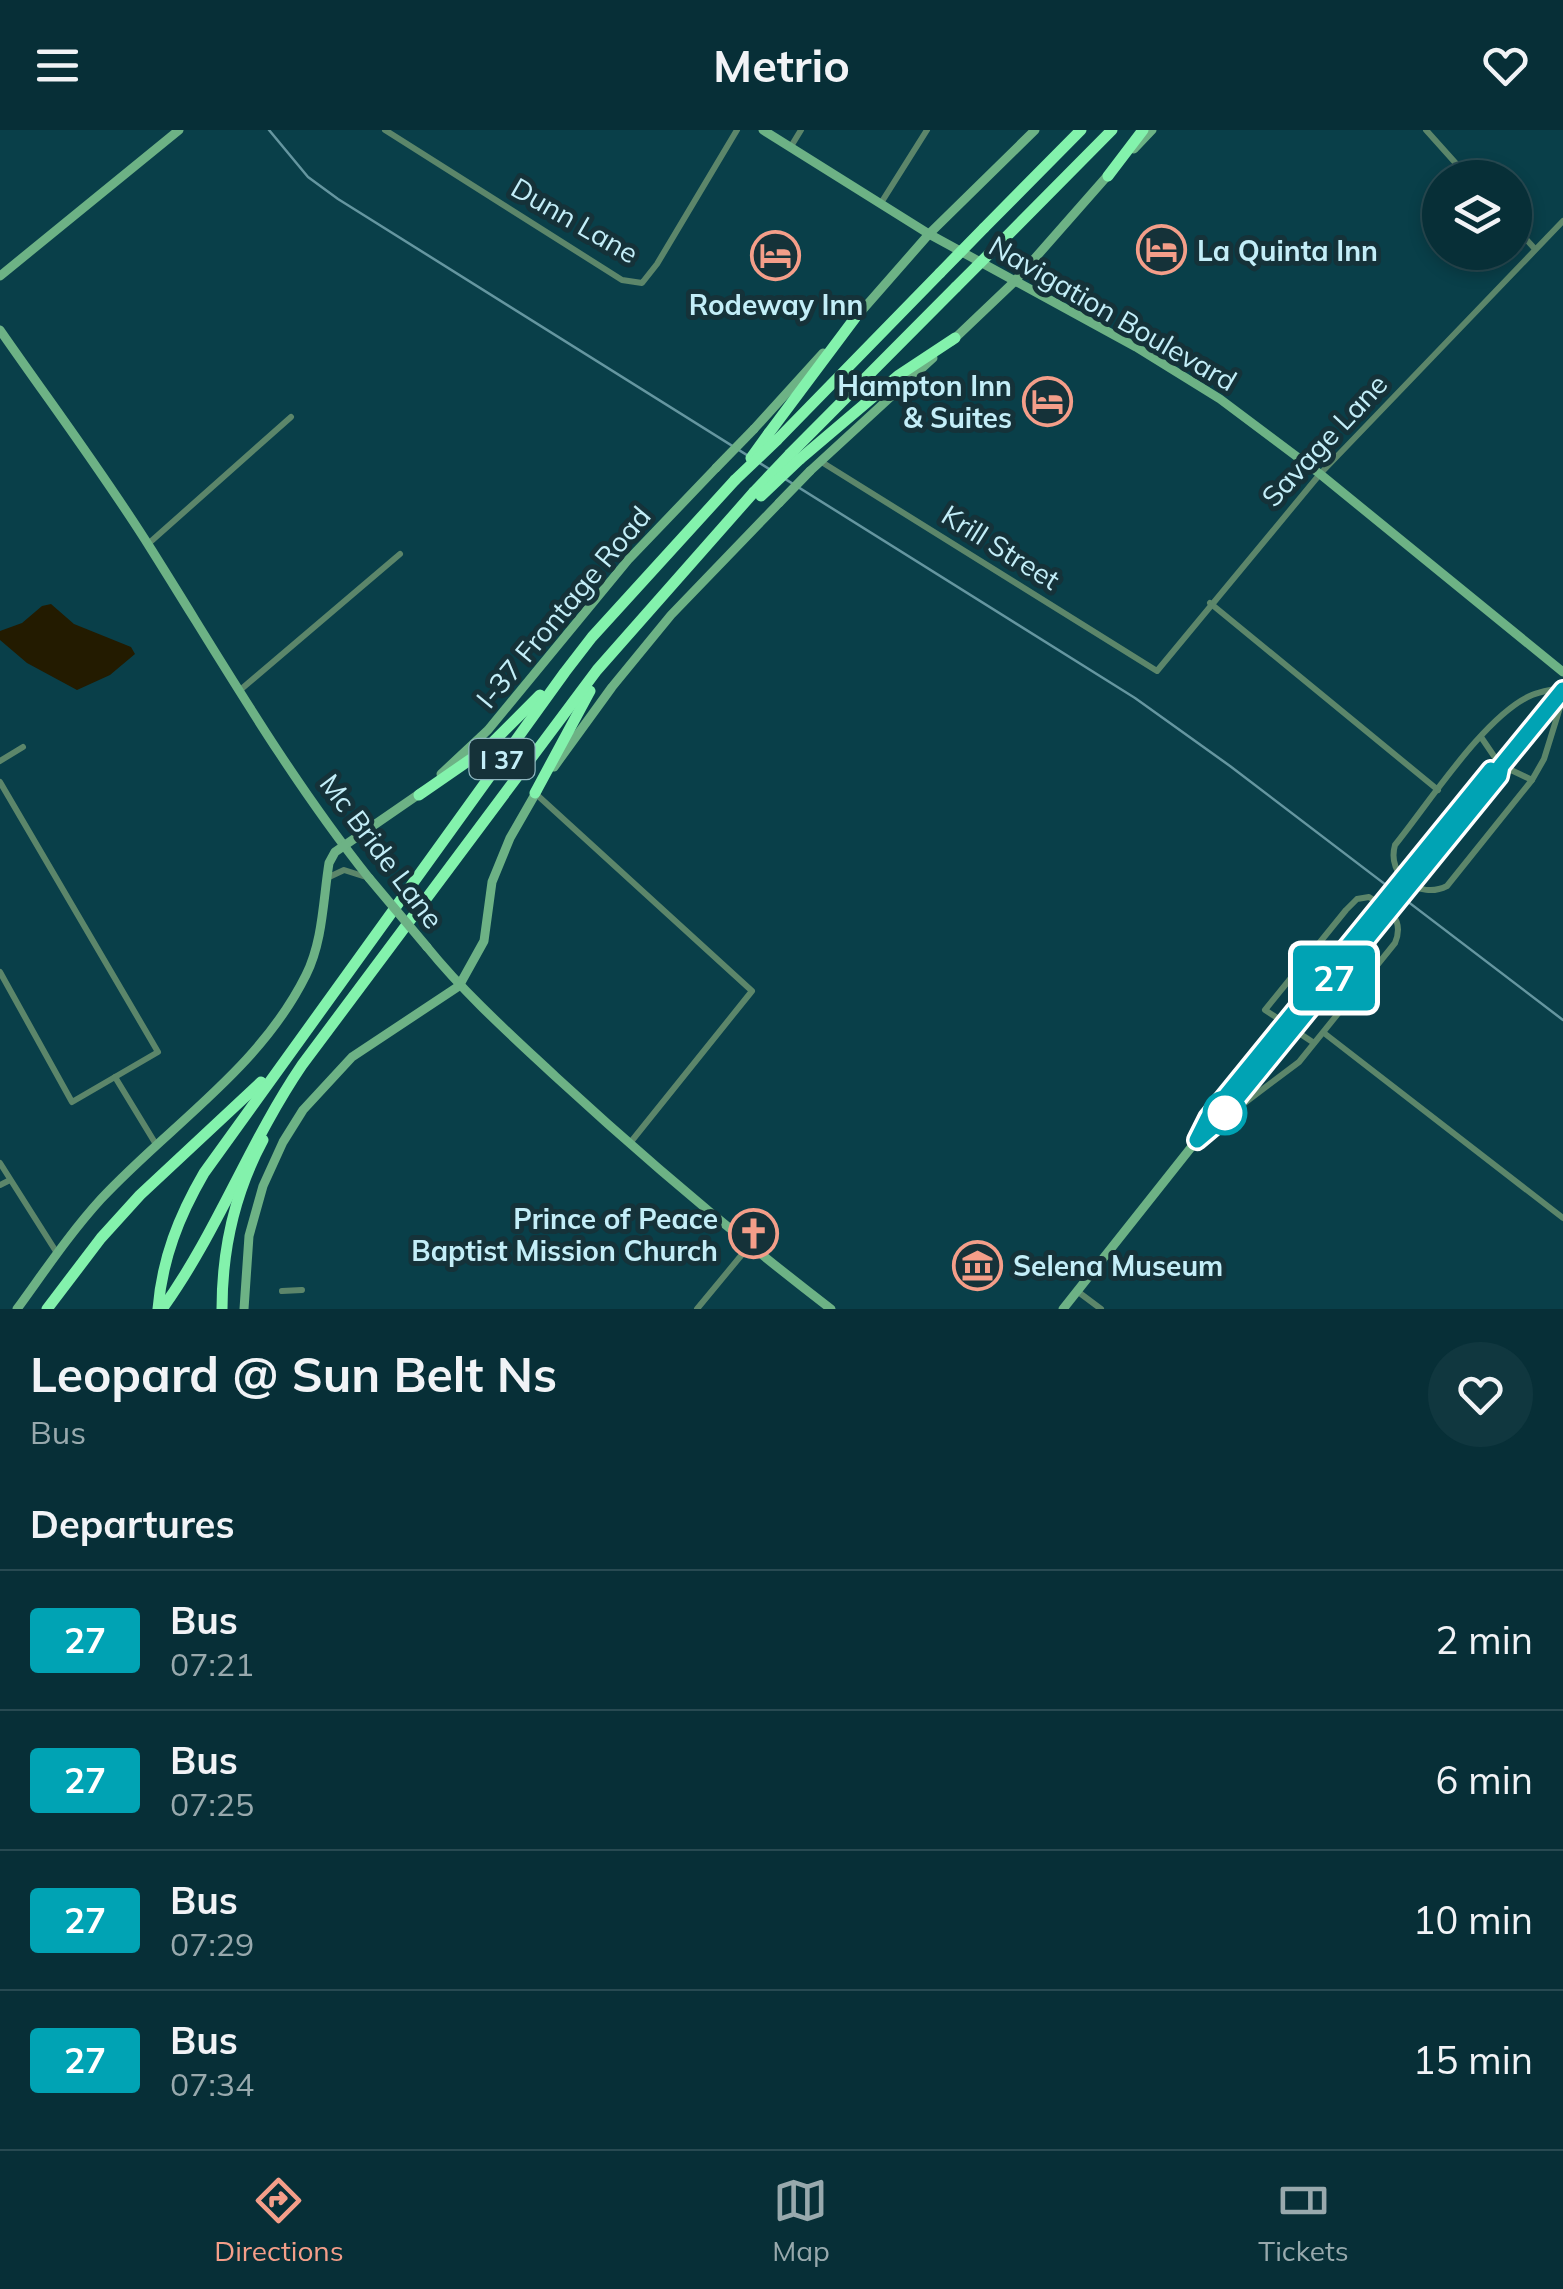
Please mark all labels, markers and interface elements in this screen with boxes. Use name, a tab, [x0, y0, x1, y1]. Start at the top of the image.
text: Metrio	[713, 37, 850, 93]
icon: menu	[30, 38, 85, 93]
icon: heart	[1478, 38, 1533, 93]
map controls	[1422, 160, 1532, 270]
button: layers	[1422, 160, 1532, 270]
street label: Dunn Lane	[505, 170, 645, 270]
hotel icon: La Quinta Inn	[1136, 224, 1188, 276]
street label: Navigation Boulevard	[983, 228, 1243, 398]
hotel icon: Rodeway Inn	[750, 230, 802, 282]
place label: La Quinta Inn	[1197, 233, 1378, 268]
place label: Rodeway Inn	[689, 287, 863, 322]
street label: Savage Lane	[1254, 366, 1394, 514]
place label: Hampton Inn & Suites	[837, 368, 1012, 435]
hotel icon: Hampton Inn & Suites	[1021, 375, 1073, 427]
street label: Krill Street	[935, 497, 1067, 597]
street label: I-37 Frontage Road	[468, 499, 658, 715]
road number: I 37	[470, 739, 534, 779]
street label: Mc Bride Lane	[313, 767, 451, 935]
line badge: 27	[1289, 946, 1379, 1010]
text: 27	[1313, 956, 1355, 1000]
unlabelled marker	[1204, 1092, 1246, 1134]
place label: Prince of Peace Baptist Mission Church	[411, 1201, 718, 1268]
church icon: Prince of Peace Baptist Mission Church	[727, 1208, 779, 1260]
museum icon: Selena Museum	[952, 1239, 1004, 1291]
place label: Selena Museum	[1013, 1248, 1223, 1283]
button: heart	[1428, 1342, 1533, 1447]
text: Leopard @ Sun Belt Ns	[30, 1344, 557, 1404]
text: Bus	[30, 1412, 86, 1452]
text: Departures	[30, 1500, 234, 1548]
text: Bus	[170, 1596, 238, 1644]
text: 2 min	[1436, 1616, 1533, 1664]
text: 27	[64, 1618, 106, 1662]
text: 07:21	[170, 1644, 254, 1684]
text: Bus	[170, 1736, 238, 1784]
text: 6 min	[1436, 1756, 1533, 1804]
text: 27	[64, 1758, 106, 1802]
text: 07:25	[170, 1784, 254, 1824]
text: Bus	[170, 1876, 238, 1924]
text: 10 min	[1413, 1896, 1533, 1944]
text: 27	[64, 1898, 106, 1942]
text: 07:29	[170, 1924, 254, 1964]
text: Bus	[170, 2016, 238, 2064]
text: 15 min	[1413, 2036, 1533, 2084]
text: 27	[64, 2038, 106, 2082]
text: 07:34	[170, 2064, 254, 2104]
tab: Directions	[214, 2173, 344, 2268]
tab: Map	[772, 2173, 830, 2268]
tab: Tickets	[1258, 2173, 1349, 2268]

